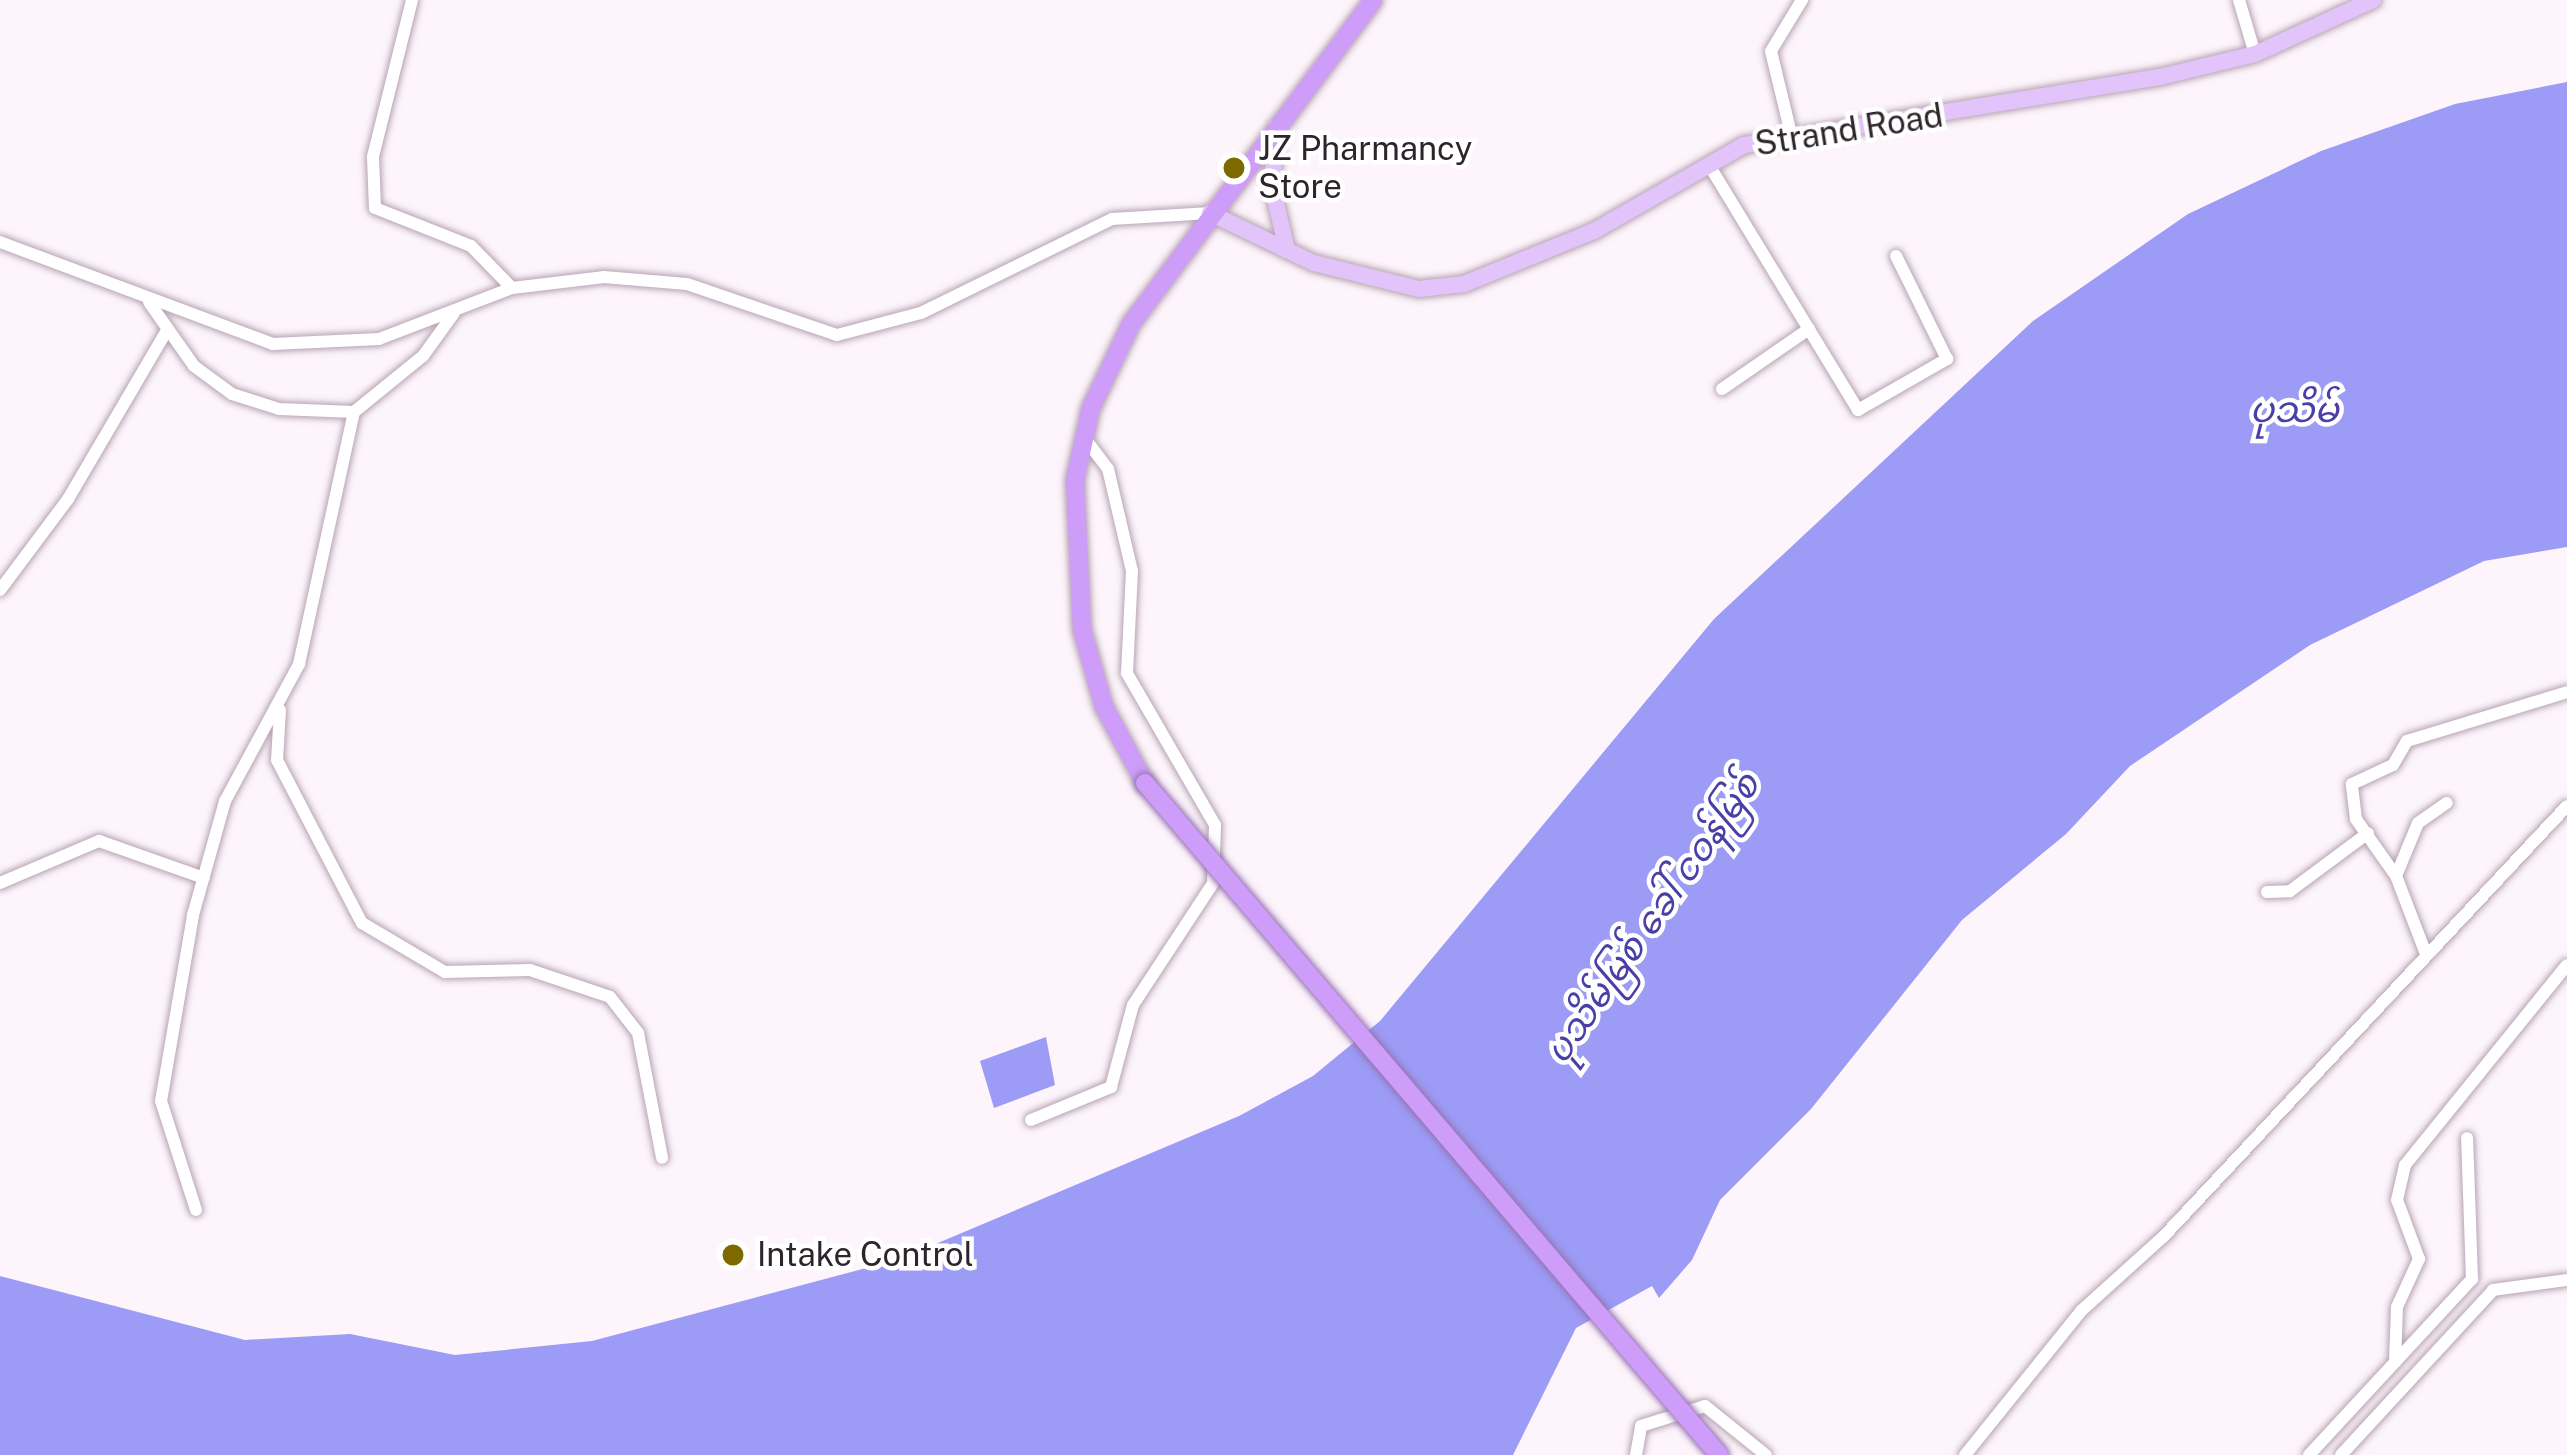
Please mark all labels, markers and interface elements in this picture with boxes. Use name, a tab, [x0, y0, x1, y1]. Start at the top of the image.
street label: Strand Road	[1752, 96, 1946, 164]
place label: JZ Pharmancy Store	[1258, 129, 1472, 207]
marker: JZ Pharmancy Store	[1221, 155, 1247, 181]
water label: ပုသိမ်	[2249, 388, 2339, 432]
water label: ပုသိမ်မြစ် ခေါ် ငဝန်မြစ်	[1535, 764, 1769, 1072]
place label: Intake Control	[757, 1235, 974, 1275]
marker: Intake Control	[720, 1242, 746, 1268]

